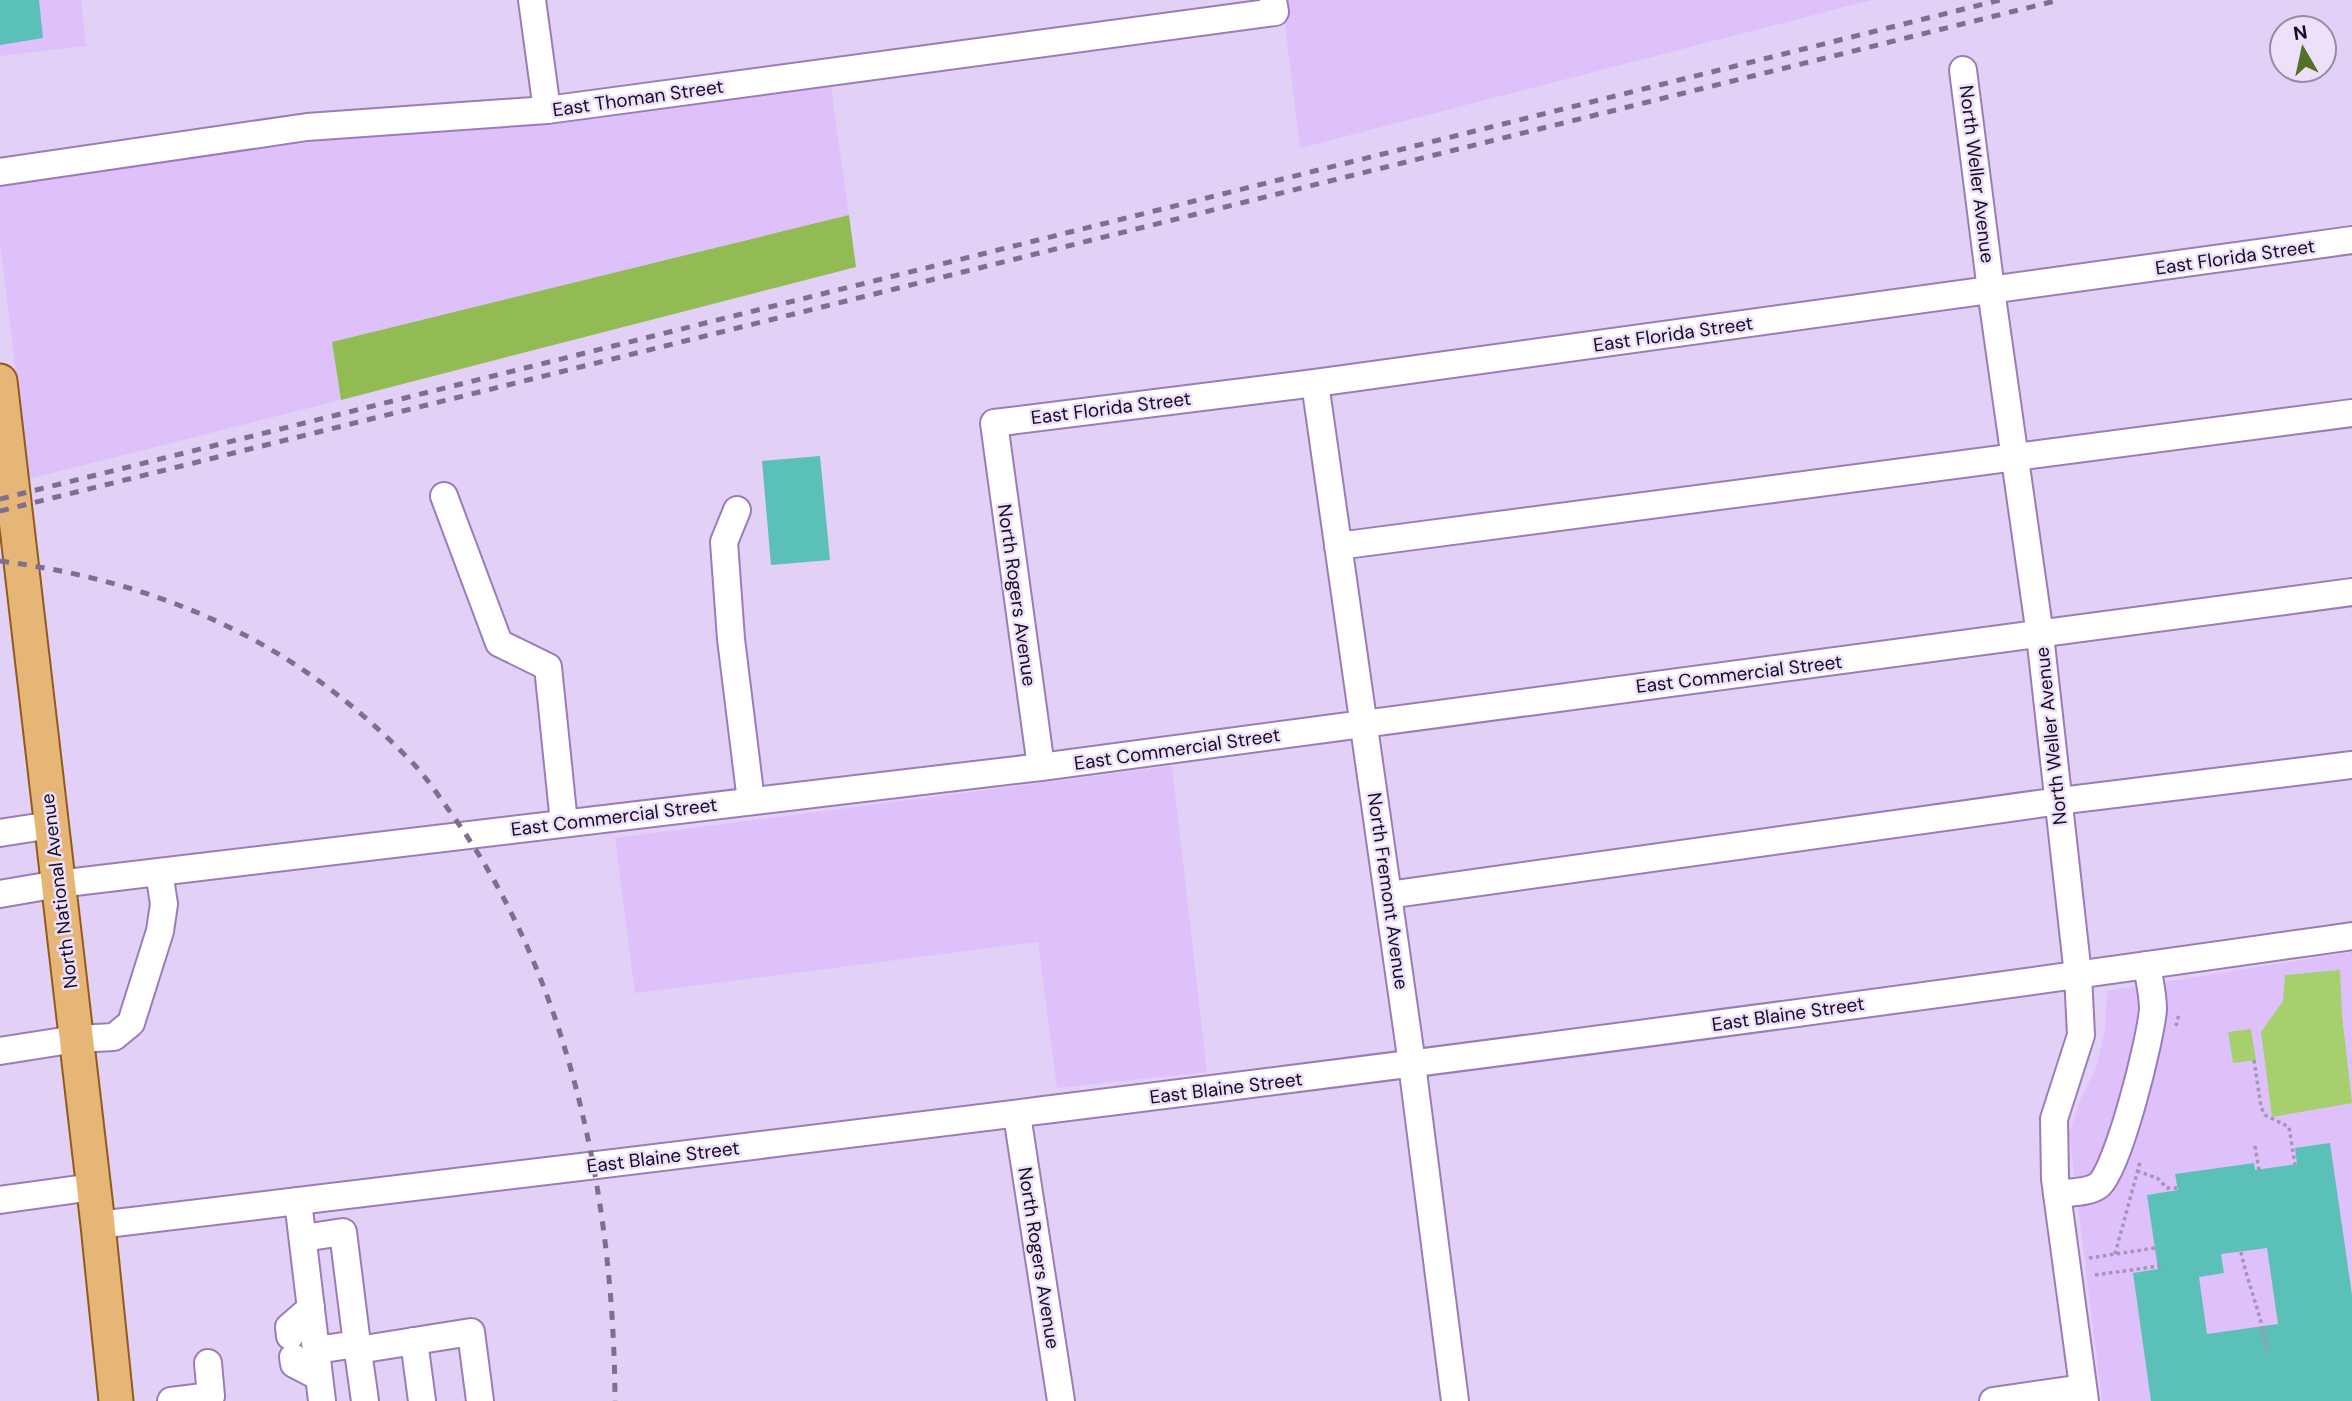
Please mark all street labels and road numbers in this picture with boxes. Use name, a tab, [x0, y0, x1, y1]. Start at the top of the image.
street label: East Thoman Street	[551, 74, 725, 122]
street label: North Weller Avenue	[1954, 84, 2000, 264]
street label: East Florida Street	[2153, 233, 2317, 281]
street label: East Florida Street	[1591, 310, 1755, 358]
street label: East Florida Street	[1030, 386, 1192, 430]
street label: North Rogers Avenue	[992, 502, 1042, 688]
street label: North Weller Avenue	[2029, 646, 2073, 826]
street label: East Commercial Street	[1634, 649, 1844, 699]
street label: East Commercial Street	[1072, 722, 1282, 776]
street label: North Fremont Avenue	[1362, 791, 1414, 991]
street label: North National Avenue	[35, 792, 83, 990]
street label: East Commercial Street	[509, 792, 719, 842]
street label: East Blaine Street	[1710, 991, 1866, 1037]
street label: East Blaine Street	[1148, 1066, 1304, 1110]
street label: East Blaine Street	[585, 1135, 741, 1179]
street label: North Rogers Avenue	[1012, 1165, 1066, 1351]

